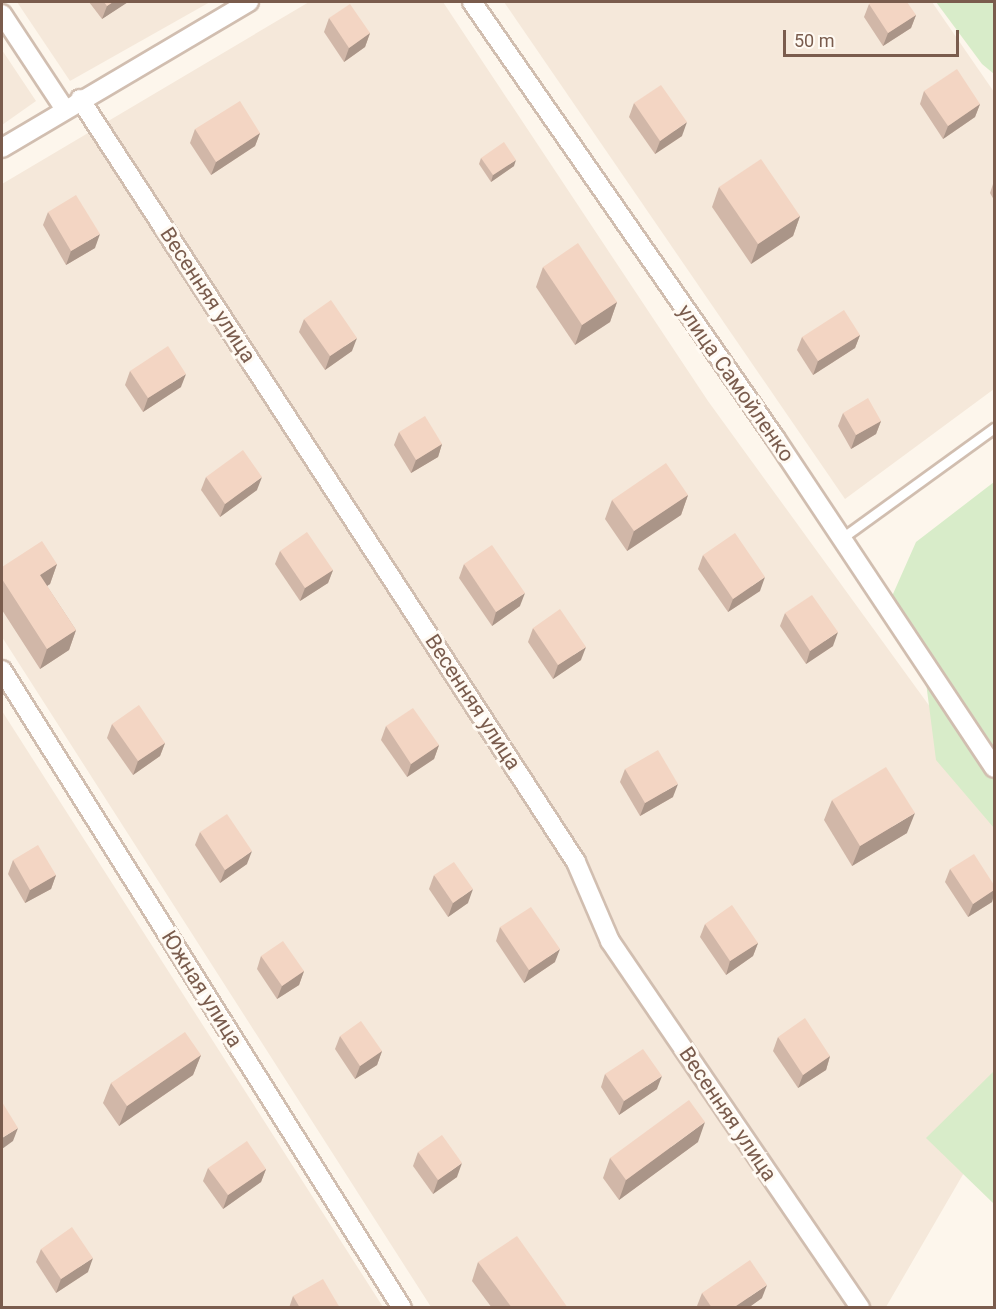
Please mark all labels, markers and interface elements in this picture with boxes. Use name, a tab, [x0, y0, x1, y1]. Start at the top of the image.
scale bar	[786, 18, 962, 56]
text: 50 m	[794, 30, 834, 51]
street label: Весенняя улица	[155, 223, 261, 367]
street label: улица Самойленко	[672, 300, 800, 466]
street label: Весенняя улица	[420, 630, 526, 774]
street label: Южная улица	[156, 926, 248, 1052]
street label: Весенняя улица	[674, 1042, 782, 1186]

